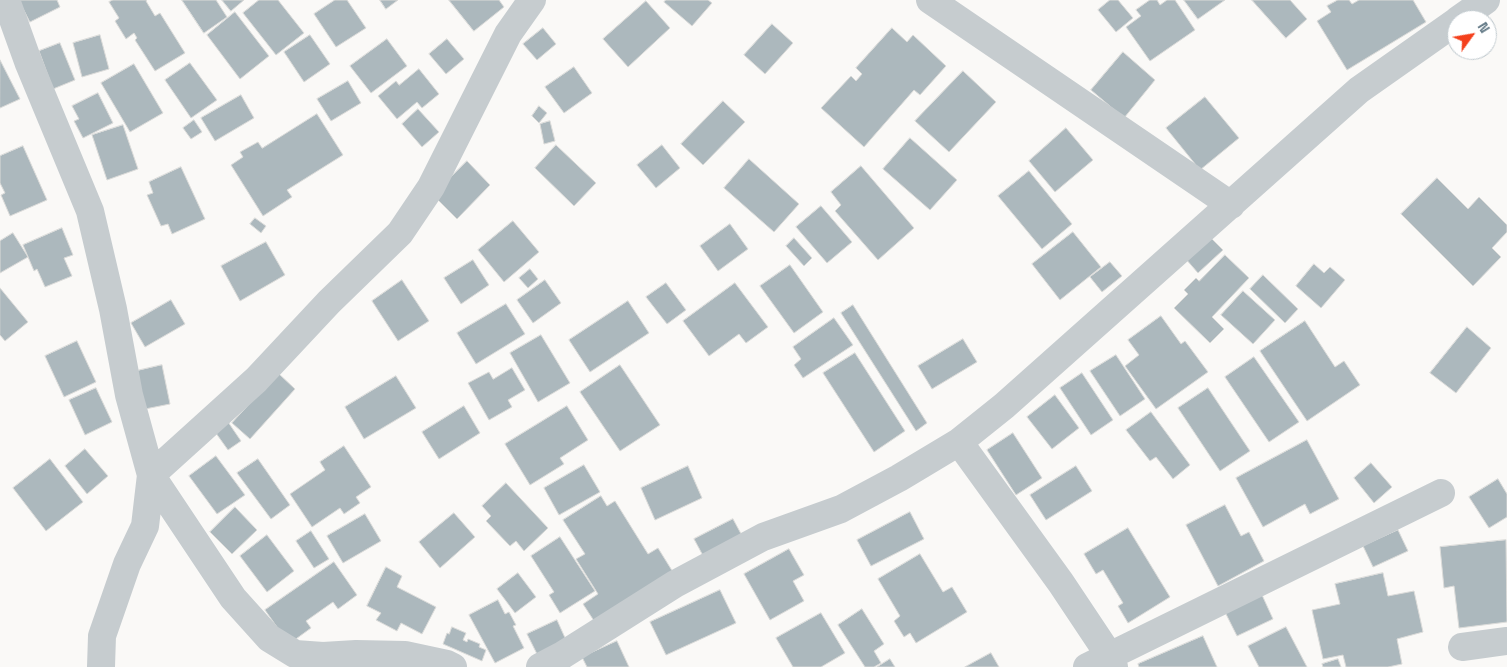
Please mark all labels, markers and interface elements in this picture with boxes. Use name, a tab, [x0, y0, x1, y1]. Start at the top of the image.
north arrow	[1447, 10, 1497, 60]
text: N	[1474, 19, 1494, 36]

